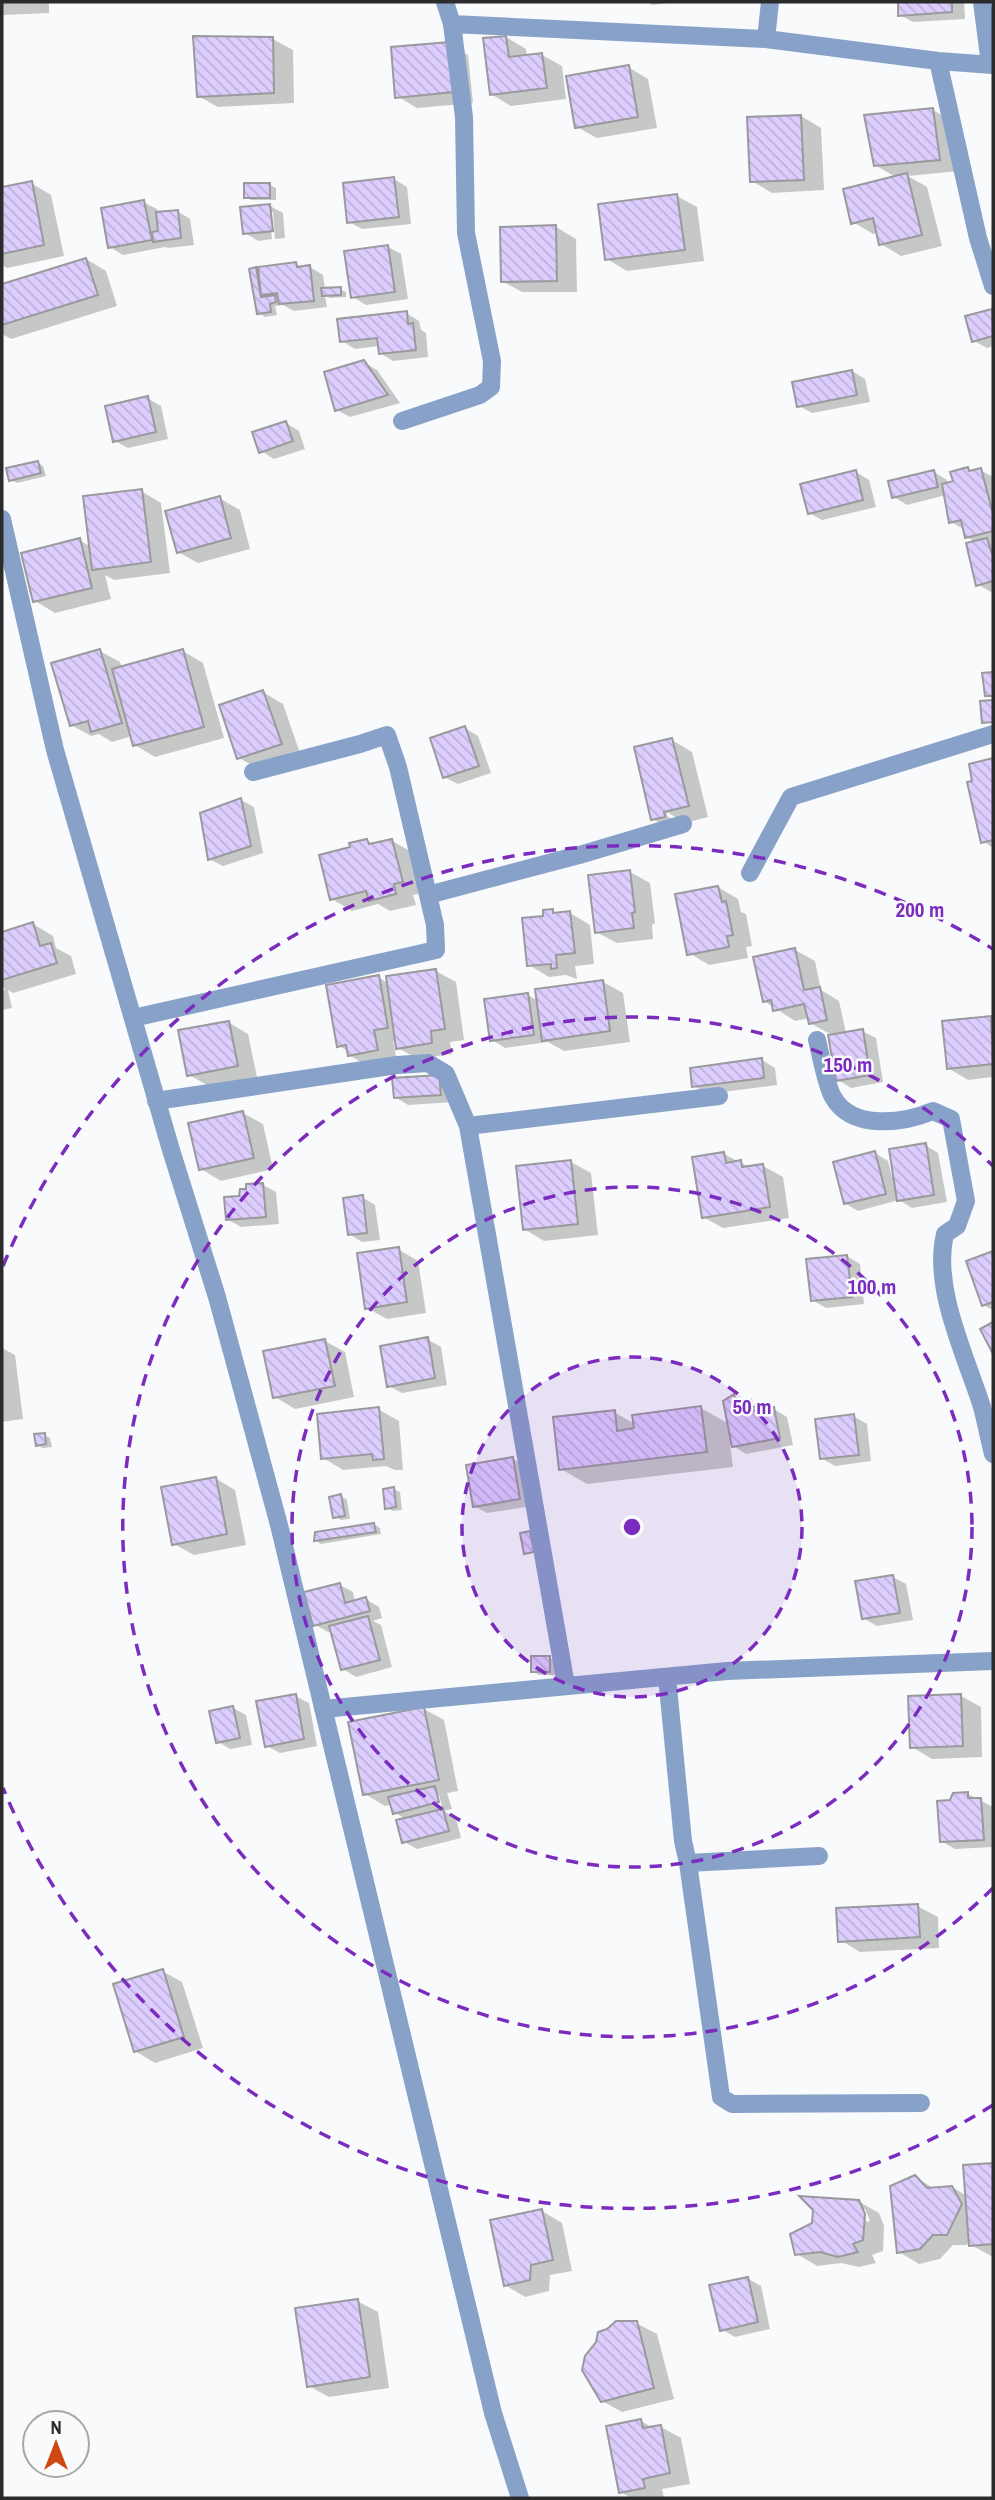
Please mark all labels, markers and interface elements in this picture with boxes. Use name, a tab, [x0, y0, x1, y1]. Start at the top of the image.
text: 200 m	[896, 895, 944, 924]
text: 150 m	[824, 1050, 872, 1079]
text: 100 m	[848, 1272, 896, 1301]
text: 50 m	[732, 1392, 772, 1421]
centre of rings	[620, 1515, 644, 1539]
north arrow	[21, 2409, 91, 2479]
text: N	[50, 2414, 62, 2440]

